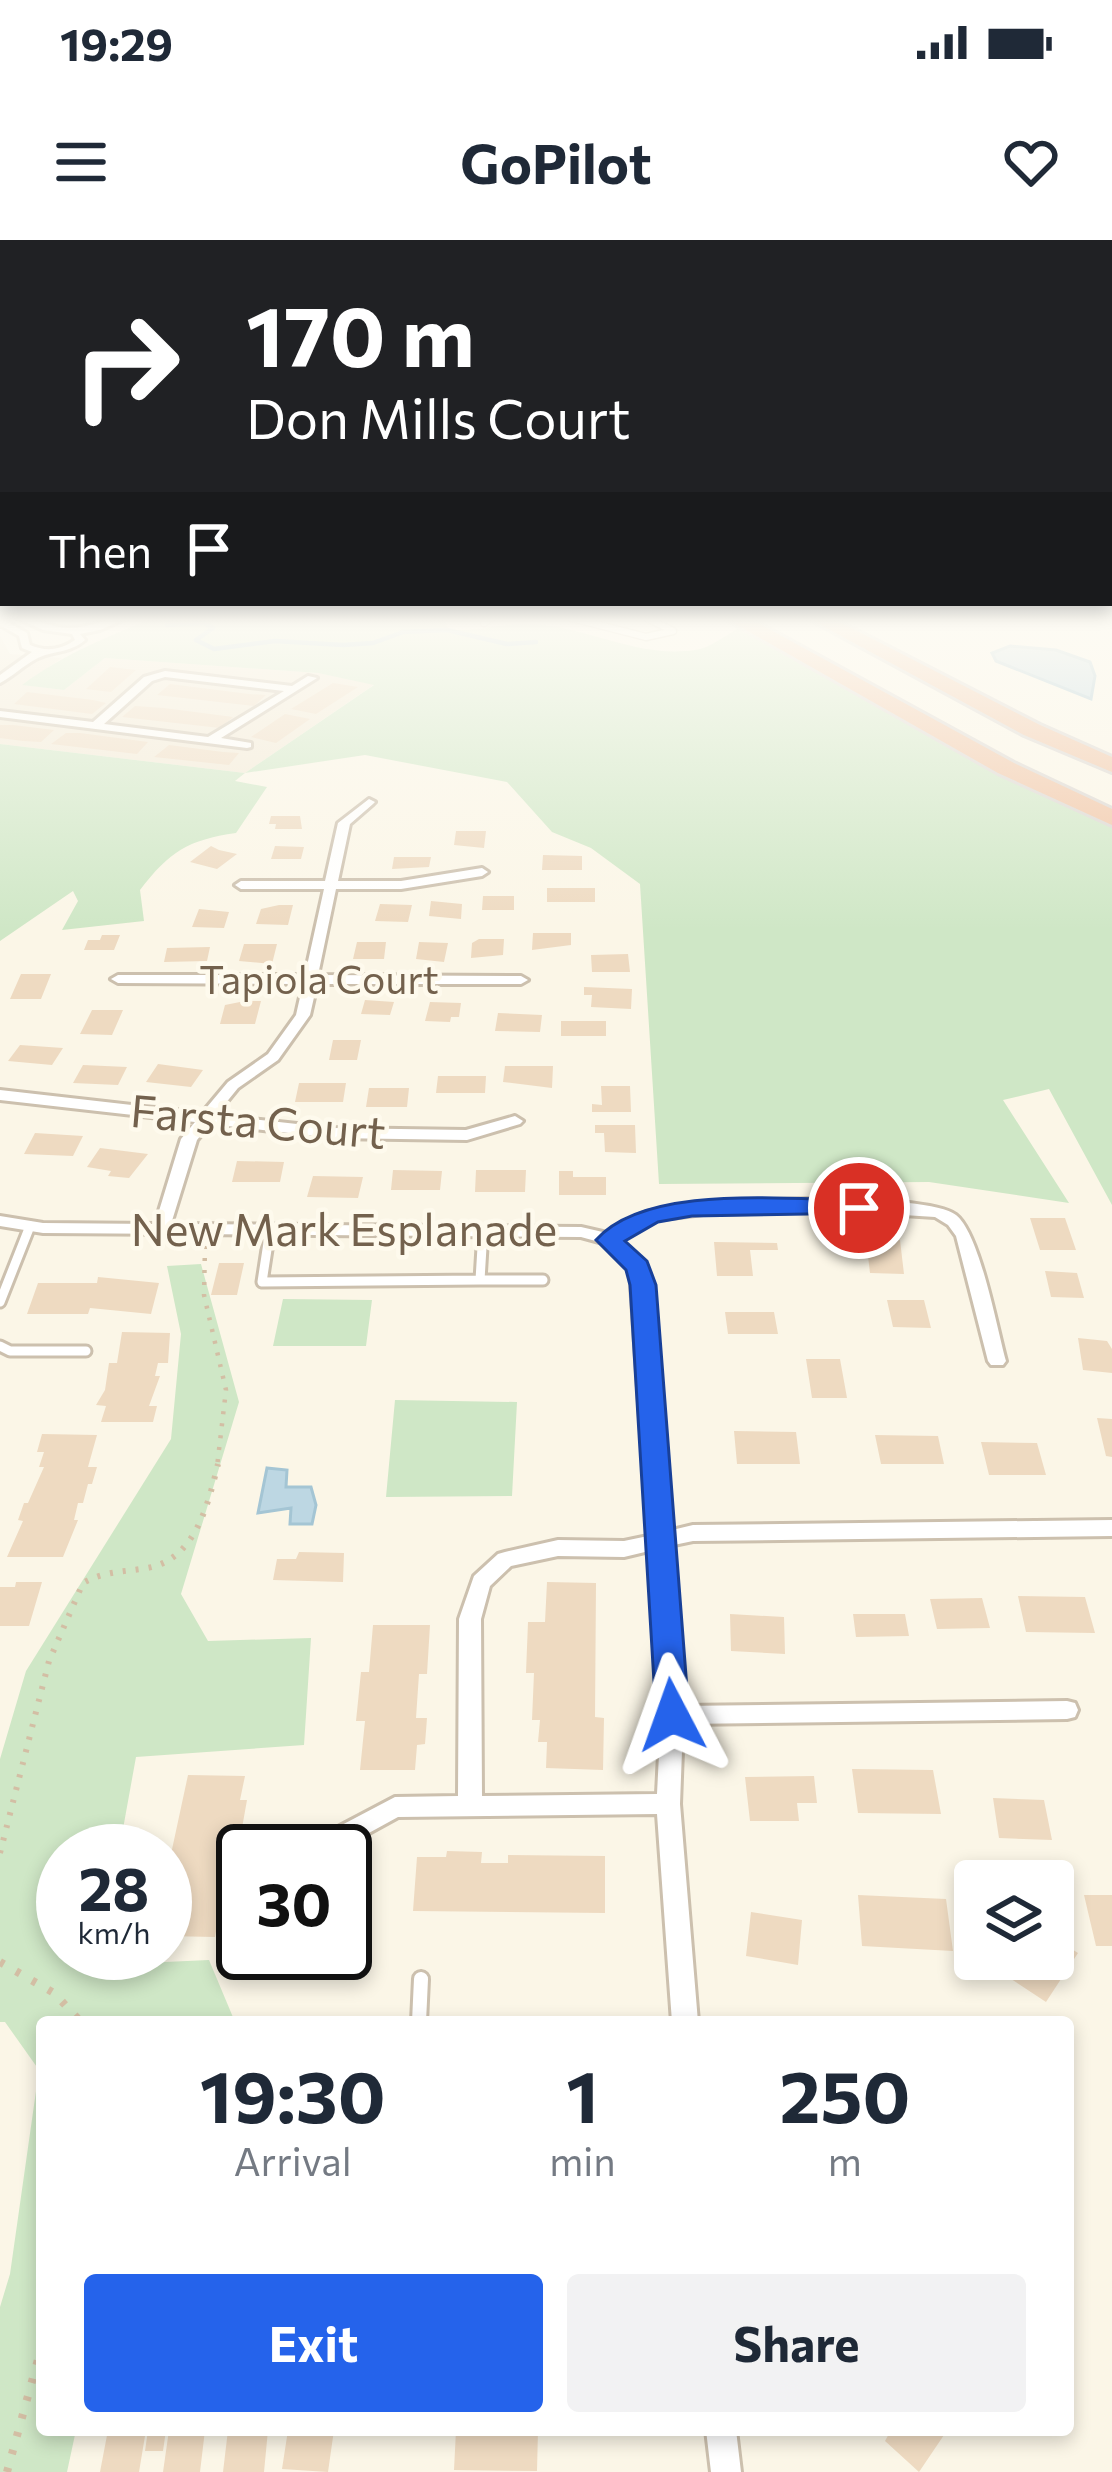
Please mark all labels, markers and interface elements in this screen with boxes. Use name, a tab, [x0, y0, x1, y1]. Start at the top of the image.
text: 19:29	[60, 15, 173, 70]
icon: menu	[48, 129, 114, 195]
text: GoPilot	[460, 129, 652, 195]
icon: heart	[998, 129, 1064, 195]
text: 170 m	[246, 282, 475, 384]
icon: right	[48, 288, 204, 444]
text: Don Mills Court	[246, 384, 630, 450]
icon: arrive	[176, 516, 242, 582]
text: Then	[48, 522, 152, 577]
street label: Tapiola Court	[199, 954, 439, 1002]
street label: Farsta Court	[128, 1081, 388, 1158]
pin	[808, 1157, 910, 1259]
icon: arrive	[826, 1175, 892, 1241]
street label: New Mark Esplanade	[131, 1200, 557, 1255]
position arrow	[609, 1652, 735, 1778]
speed limit sign: 30	[216, 1824, 372, 1980]
text: 28	[79, 1850, 149, 1923]
map controls	[954, 1860, 1074, 1980]
button: layers	[954, 1860, 1074, 1980]
text: km/h	[78, 1913, 150, 1950]
text: 19:30	[200, 2050, 386, 2138]
text: 1	[566, 2050, 599, 2138]
text: 250	[779, 2050, 910, 2138]
text: Arrival	[234, 2136, 352, 2184]
text: min	[549, 2136, 616, 2184]
text: m	[828, 2136, 862, 2184]
button: Exit	[84, 2274, 543, 2412]
button: Share	[567, 2274, 1026, 2412]

